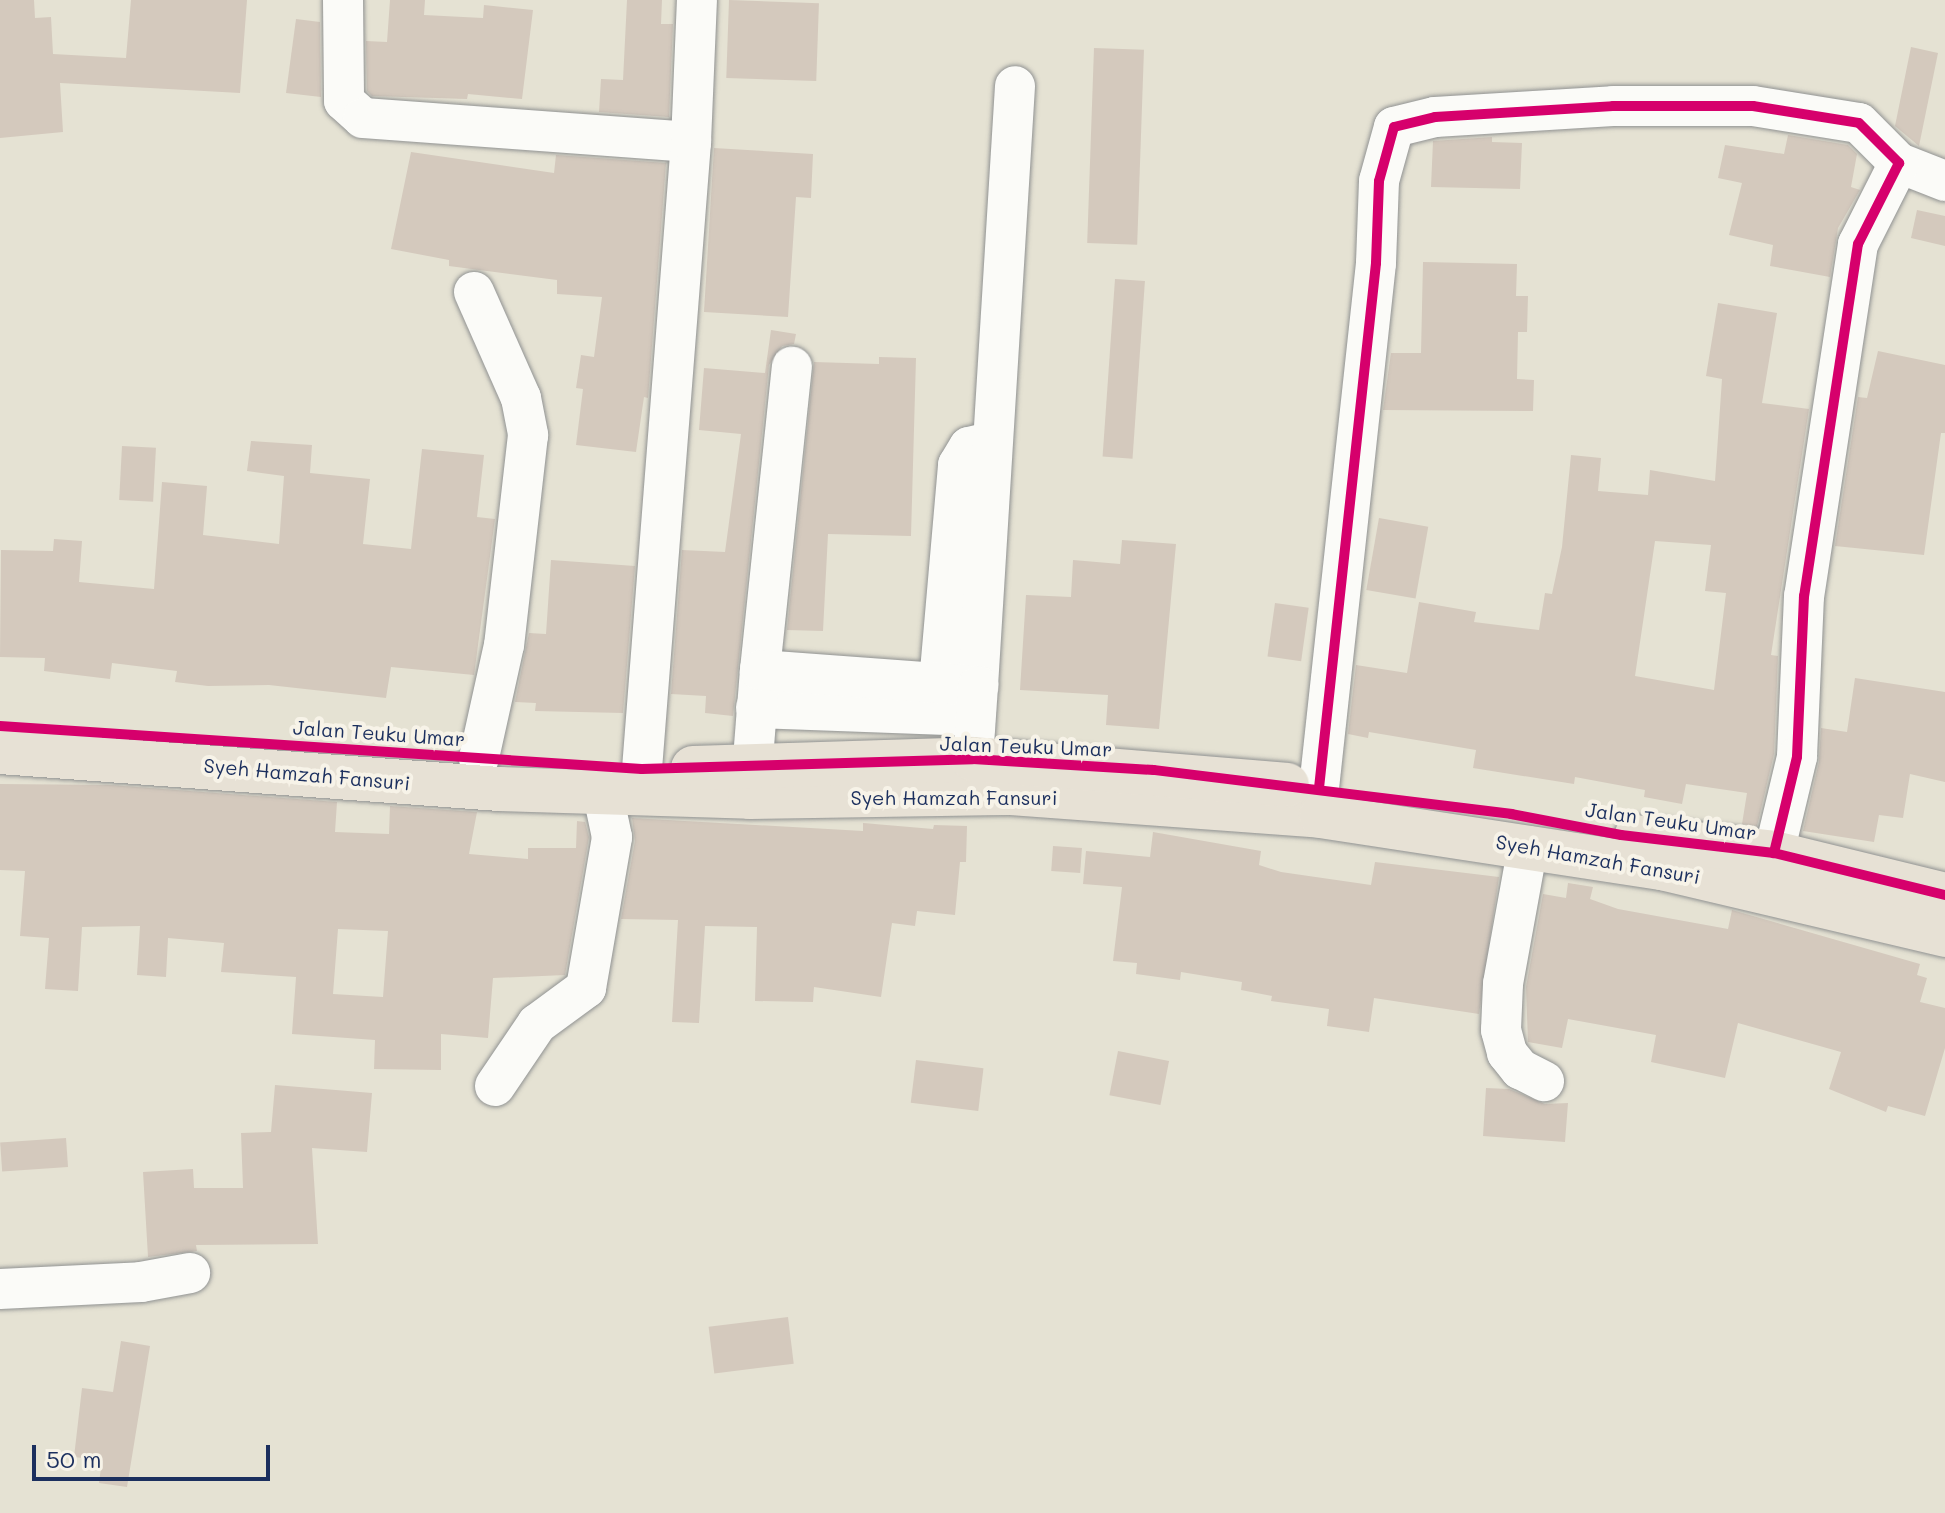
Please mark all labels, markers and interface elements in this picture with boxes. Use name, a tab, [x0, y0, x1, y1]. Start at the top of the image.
street label: Jalan Teuku Umar	[292, 715, 466, 751]
street label: Jalan Teuku Umar	[939, 731, 1113, 761]
street label: Syeh Hamzah Fansuri	[203, 753, 411, 795]
street label: Syeh Hamzah Fansuri	[850, 785, 1058, 809]
street label: Jalan Teuku Umar	[1584, 797, 1758, 845]
street label: Syeh Hamzah Fansuri	[1494, 829, 1702, 889]
scale bar	[36, 1429, 274, 1479]
text: 50 m	[46, 1443, 102, 1474]

